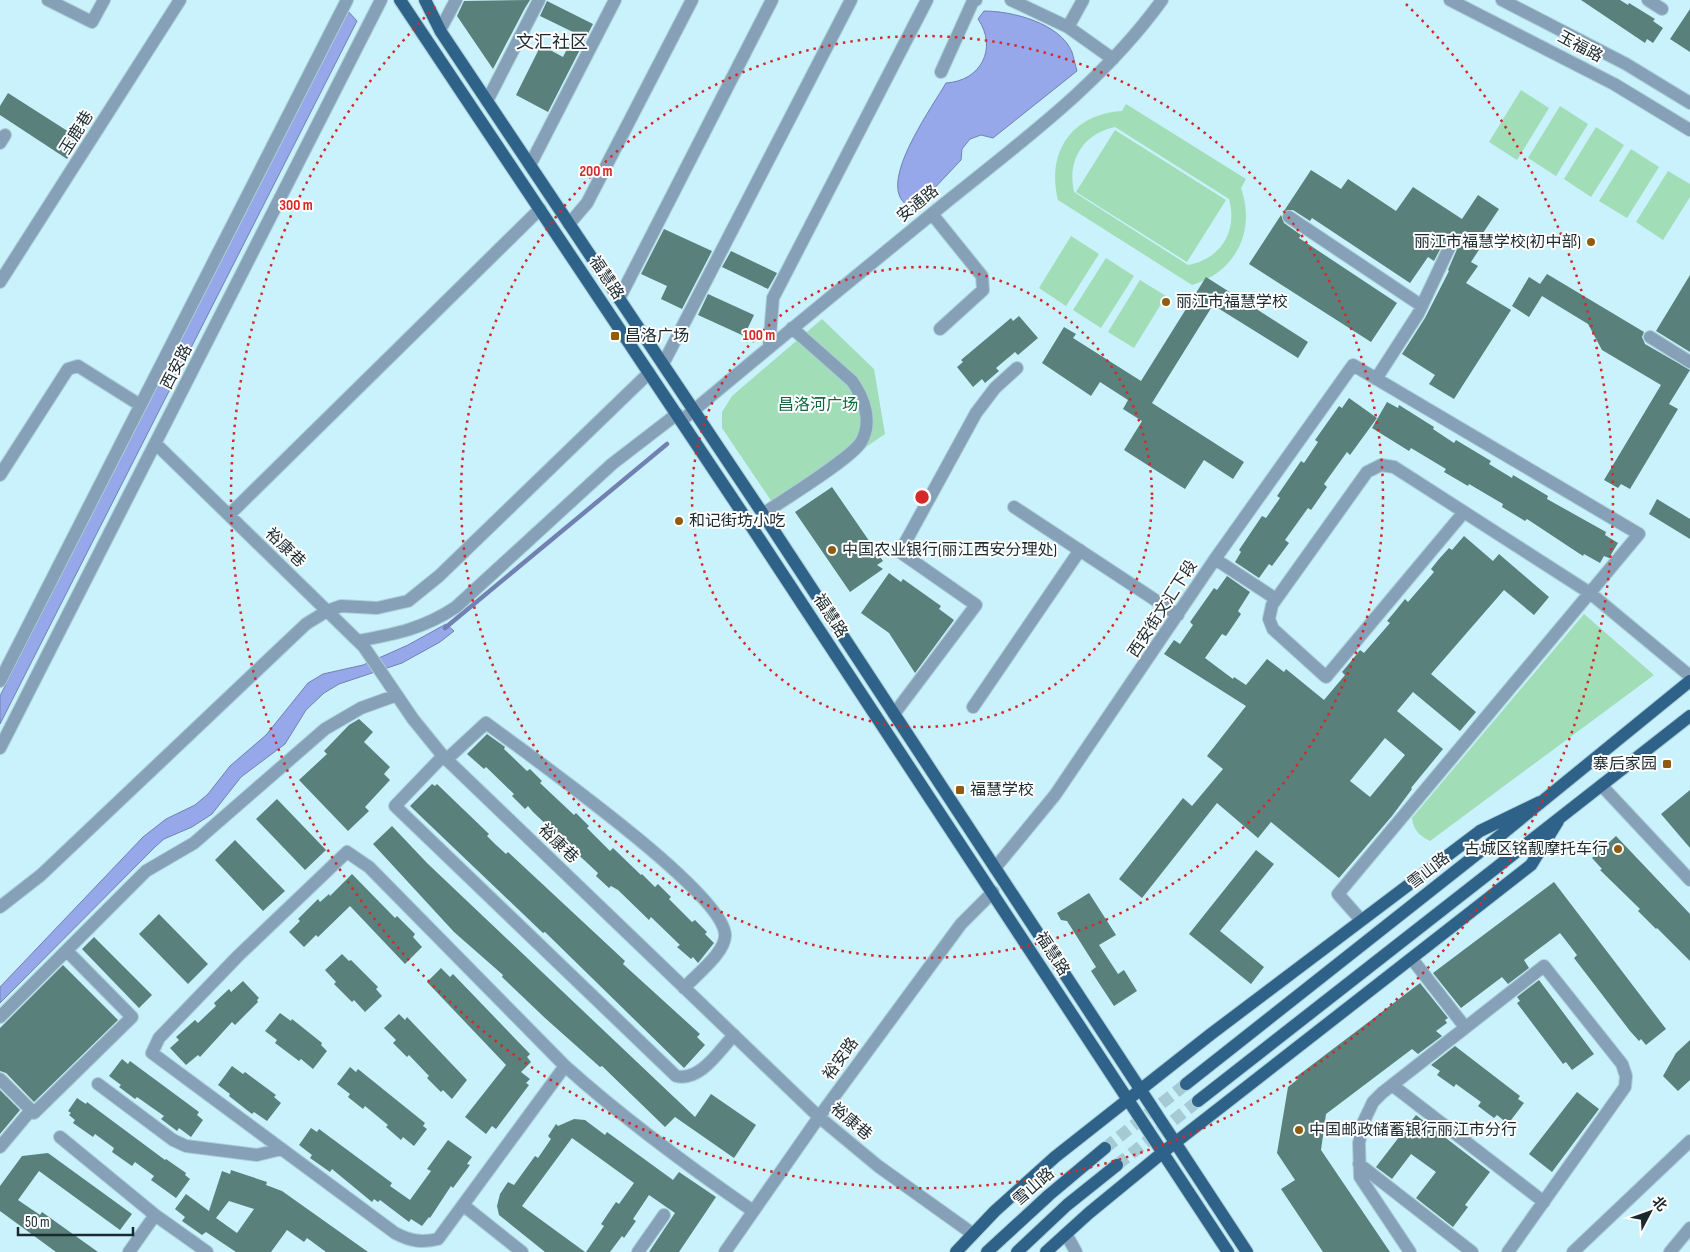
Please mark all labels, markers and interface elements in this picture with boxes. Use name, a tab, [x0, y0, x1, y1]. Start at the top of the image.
street label: 玉福路	[1554, 27, 1606, 67]
district label: 文汇社区	[516, 32, 588, 53]
street label: 玉鹿巷	[56, 108, 98, 158]
text: 200 m	[579, 162, 613, 181]
street label: 安通路	[893, 182, 943, 226]
text: 300 m	[279, 196, 313, 215]
place label: 丽江市福慧学校(初中部)	[1414, 233, 1581, 252]
marker: 丽江市福慧学校(初中部)	[1585, 236, 1597, 248]
street label: 福慧路	[585, 253, 627, 303]
place label: 丽江市福慧学校	[1176, 293, 1288, 312]
marker: 丽江市福慧学校	[1160, 296, 1172, 308]
text: 100 m	[743, 326, 775, 345]
place label: 昌洛广场	[625, 327, 689, 346]
marker: 昌洛广场	[609, 330, 621, 342]
street label: 西安路	[158, 341, 196, 393]
park label: 昌洛河广场	[778, 396, 858, 415]
centre of rings	[913, 488, 931, 506]
place label: 和记街坊小吃	[689, 512, 785, 531]
marker: 和记街坊小吃	[673, 515, 685, 527]
street label: 裕康巷	[261, 524, 309, 572]
place label: 中国农业银行(丽江西安分理处)	[842, 541, 1057, 560]
marker: 中国农业银行(丽江西安分理处)	[826, 544, 838, 556]
street label: 西安街文汇下段	[1125, 557, 1201, 661]
street label: 福慧路	[809, 591, 851, 641]
place label: 寨后家园	[1593, 755, 1657, 774]
marker: 寨后家园	[1661, 758, 1673, 770]
place label: 福慧学校	[970, 781, 1034, 800]
marker: 福慧学校	[954, 784, 966, 796]
street label: 裕康巷	[534, 820, 582, 868]
place label: 古城区铭靓摩托车行	[1464, 840, 1608, 859]
marker: 古城区铭靓摩托车行	[1612, 843, 1624, 855]
street label: 雪山路	[1404, 849, 1454, 893]
street label: 福慧路	[1031, 929, 1073, 979]
street label: 裕安路	[819, 1034, 863, 1084]
street label: 裕康巷	[827, 1099, 875, 1145]
place label: 中国邮政储蓄银行丽江市分行	[1309, 1121, 1517, 1140]
marker: 中国邮政储蓄银行丽江市分行	[1293, 1124, 1305, 1136]
street label: 雪山路	[1010, 1164, 1058, 1210]
north arrow	[1625, 1187, 1675, 1237]
text: 北	[1648, 1193, 1670, 1215]
scale bar	[18, 1204, 132, 1236]
text: 50 m	[25, 1213, 50, 1232]

